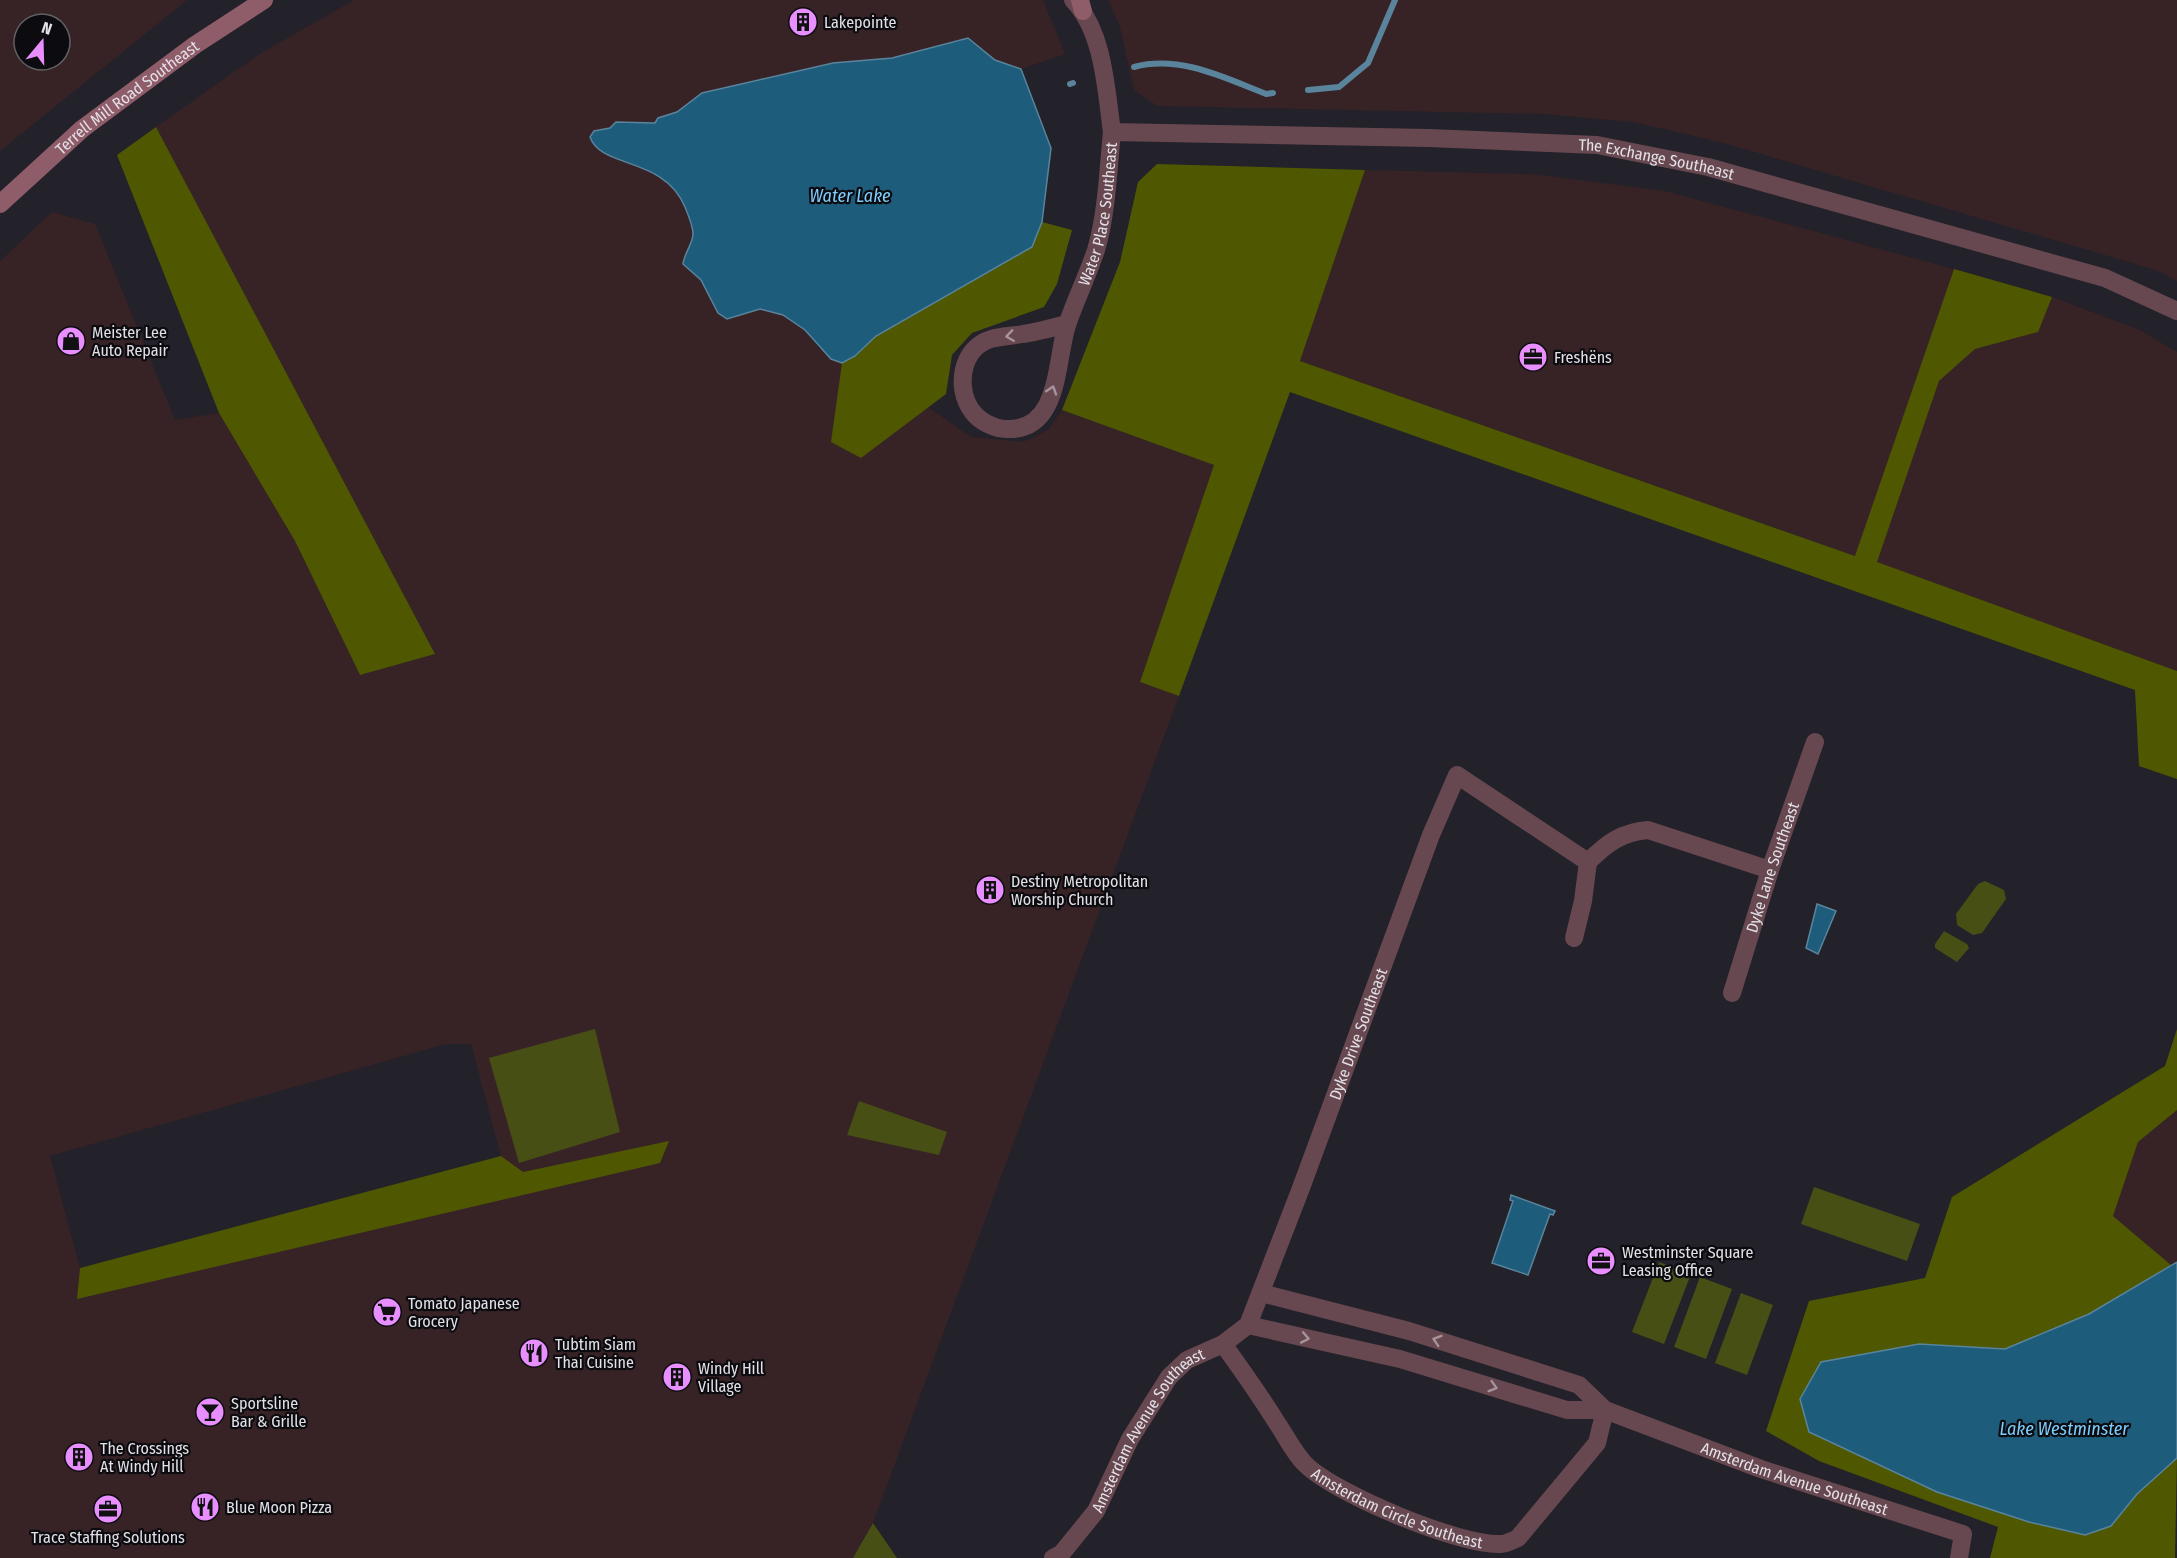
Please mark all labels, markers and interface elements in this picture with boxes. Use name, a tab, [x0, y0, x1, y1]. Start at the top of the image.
building icon: Lakepointe	[787, 6, 819, 38]
north arrow	[12, 12, 72, 72]
place label: Lakepointe	[824, 13, 896, 32]
text: N	[39, 18, 54, 39]
street label: Terrell Mill Road Southeast	[51, 36, 203, 158]
street label: The Exchange Southeast	[1578, 135, 1737, 184]
street label: Water Place Southeast	[1074, 141, 1121, 288]
water label: Water Lake	[809, 185, 891, 207]
place label: Meister Lee Auto Repair	[92, 323, 169, 360]
shop icon: Meister Lee Auto Repair	[55, 325, 87, 357]
one-way arrow	[1005, 329, 1014, 342]
office icon: Freshëns	[1517, 341, 1549, 373]
place label: Freshëns	[1554, 348, 1612, 367]
one-way arrow	[1045, 385, 1058, 396]
street label: Dyke Lane Southeast	[1742, 799, 1803, 935]
place label: Destiny Metropolitan Worship Church	[1011, 872, 1148, 909]
building icon: Destiny Metropolitan Worship Church	[974, 874, 1006, 906]
street label: Dyke Drive Southeast	[1325, 965, 1391, 1102]
place label: Westminster Square Leasing Office	[1622, 1243, 1753, 1280]
office icon: Westminster Square Leasing Office	[1585, 1245, 1617, 1277]
place label: Tomato Japanese Grocery	[408, 1294, 520, 1331]
supermarket icon: Tomato Japanese Grocery	[371, 1296, 403, 1328]
one-way arrow	[1299, 1331, 1309, 1344]
place label: Tubtim Siam Thai Cuisine	[555, 1335, 636, 1372]
one-way arrow	[1432, 1335, 1443, 1347]
restaurant icon: Tubtim Siam Thai Cuisine	[518, 1337, 550, 1369]
street label: Amsterdam Avenue Southeast	[1087, 1344, 1208, 1515]
place label: Windy Hill Village	[698, 1359, 764, 1396]
building icon: Windy Hill Village	[661, 1361, 693, 1393]
one-way arrow	[1487, 1380, 1498, 1392]
place label: Sportsline Bar & Grille	[231, 1394, 306, 1431]
bar icon: Sportsline Bar & Grille	[194, 1396, 226, 1428]
water label: Lake Westminster	[1999, 1418, 2129, 1440]
street label: Amsterdam Avenue Southeast	[1699, 1438, 1891, 1519]
place label: The Crossings At Windy Hill	[100, 1439, 189, 1476]
building icon: The Crossings At Windy Hill	[63, 1441, 95, 1473]
street label: Amsterdam Circle Southeast	[1308, 1464, 1485, 1552]
restaurant icon: Blue Moon Pizza	[189, 1491, 221, 1523]
office icon: Trace Staffing Solutions	[92, 1493, 124, 1525]
place label: Blue Moon Pizza	[226, 1498, 332, 1517]
place label: Trace Staffing Solutions	[31, 1528, 185, 1547]

